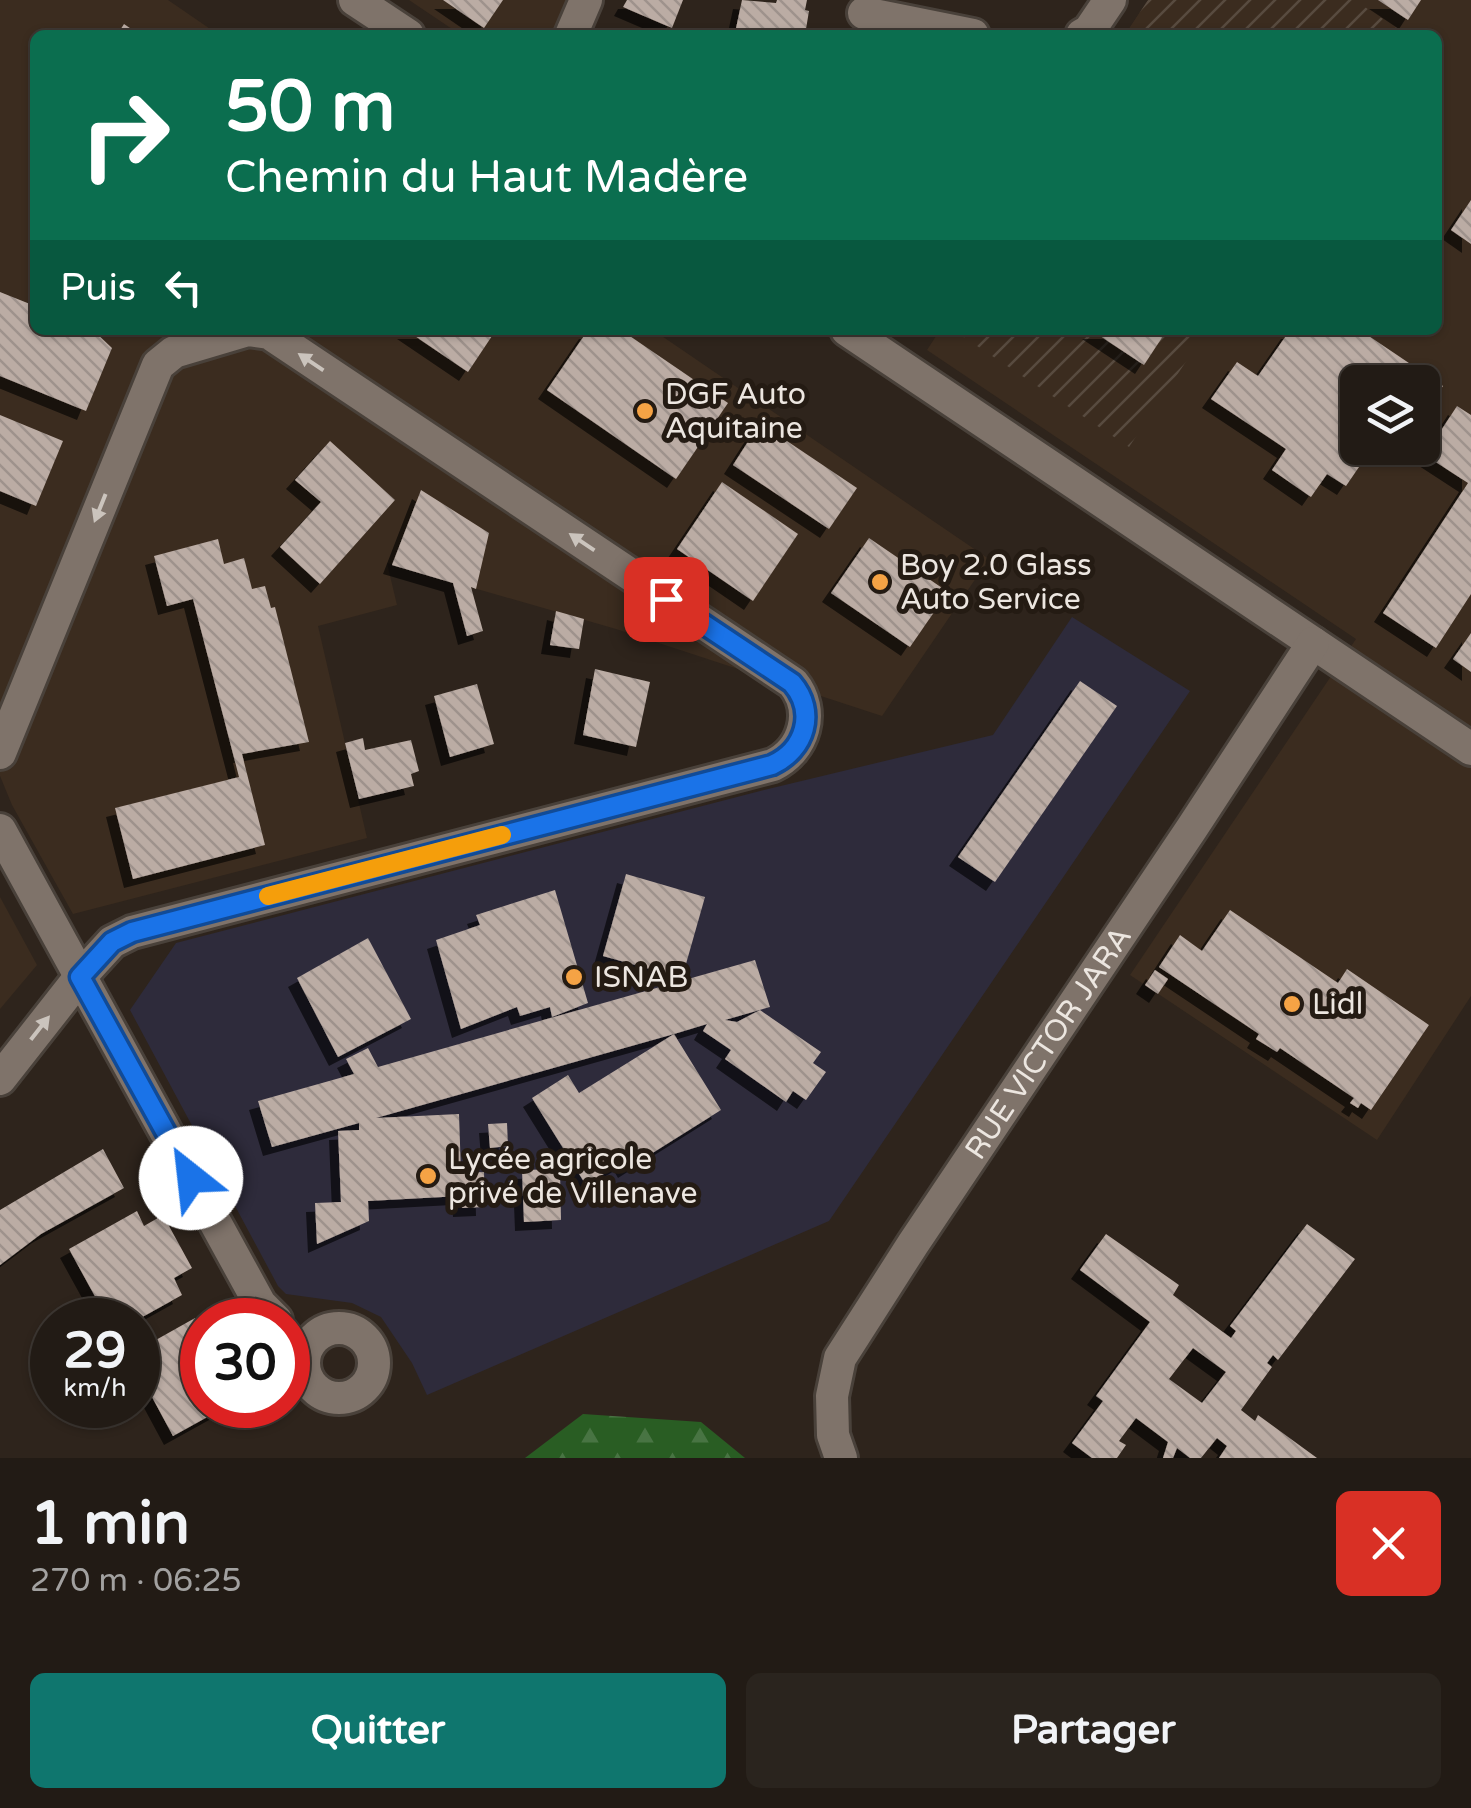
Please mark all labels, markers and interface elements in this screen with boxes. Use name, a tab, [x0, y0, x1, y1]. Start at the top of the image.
text: 50 m	[225, 66, 395, 150]
icon: right	[60, 70, 190, 200]
text: Chemin du Haut Madère	[225, 151, 748, 205]
icon: left	[156, 260, 211, 315]
text: Puis	[60, 265, 136, 311]
one-way arrow	[298, 353, 325, 371]
map controls	[1340, 365, 1440, 465]
button: layers	[1340, 365, 1440, 465]
place label: DGF Auto Aquitaine	[665, 376, 806, 447]
marker: DGF Auto Aquitaine	[634, 400, 656, 422]
one-way arrow	[91, 493, 107, 523]
one-way arrow	[568, 534, 595, 552]
place label: Boy 2.0 Glass Auto Service	[900, 547, 1092, 618]
pin	[624, 557, 709, 642]
marker: Boy 2.0 Glass Auto Service	[869, 571, 891, 593]
icon: arrive	[639, 572, 694, 627]
street label: RUE VICTOR JARA	[957, 919, 1140, 1166]
place label: ISNAB	[594, 959, 688, 996]
marker: ISNAB	[563, 966, 585, 988]
place label: Lidl	[1312, 986, 1363, 1023]
marker: Lidl	[1281, 993, 1303, 1015]
one-way arrow	[29, 1015, 50, 1041]
position arrow	[139, 1126, 243, 1230]
place label: Lycée agricole privé de Villenave	[448, 1141, 698, 1212]
marker: Lycée agricole privé de Villenave	[417, 1165, 439, 1187]
speed limit sign: 30	[180, 1298, 310, 1428]
text: 29	[64, 1321, 126, 1381]
text: km/h	[64, 1373, 126, 1403]
text: 1 min	[30, 1488, 190, 1560]
button: close	[1336, 1491, 1441, 1596]
text: 270 m · 06:25	[30, 1562, 242, 1600]
button: Quitter	[30, 1673, 726, 1788]
button: Partager	[746, 1673, 1441, 1788]

